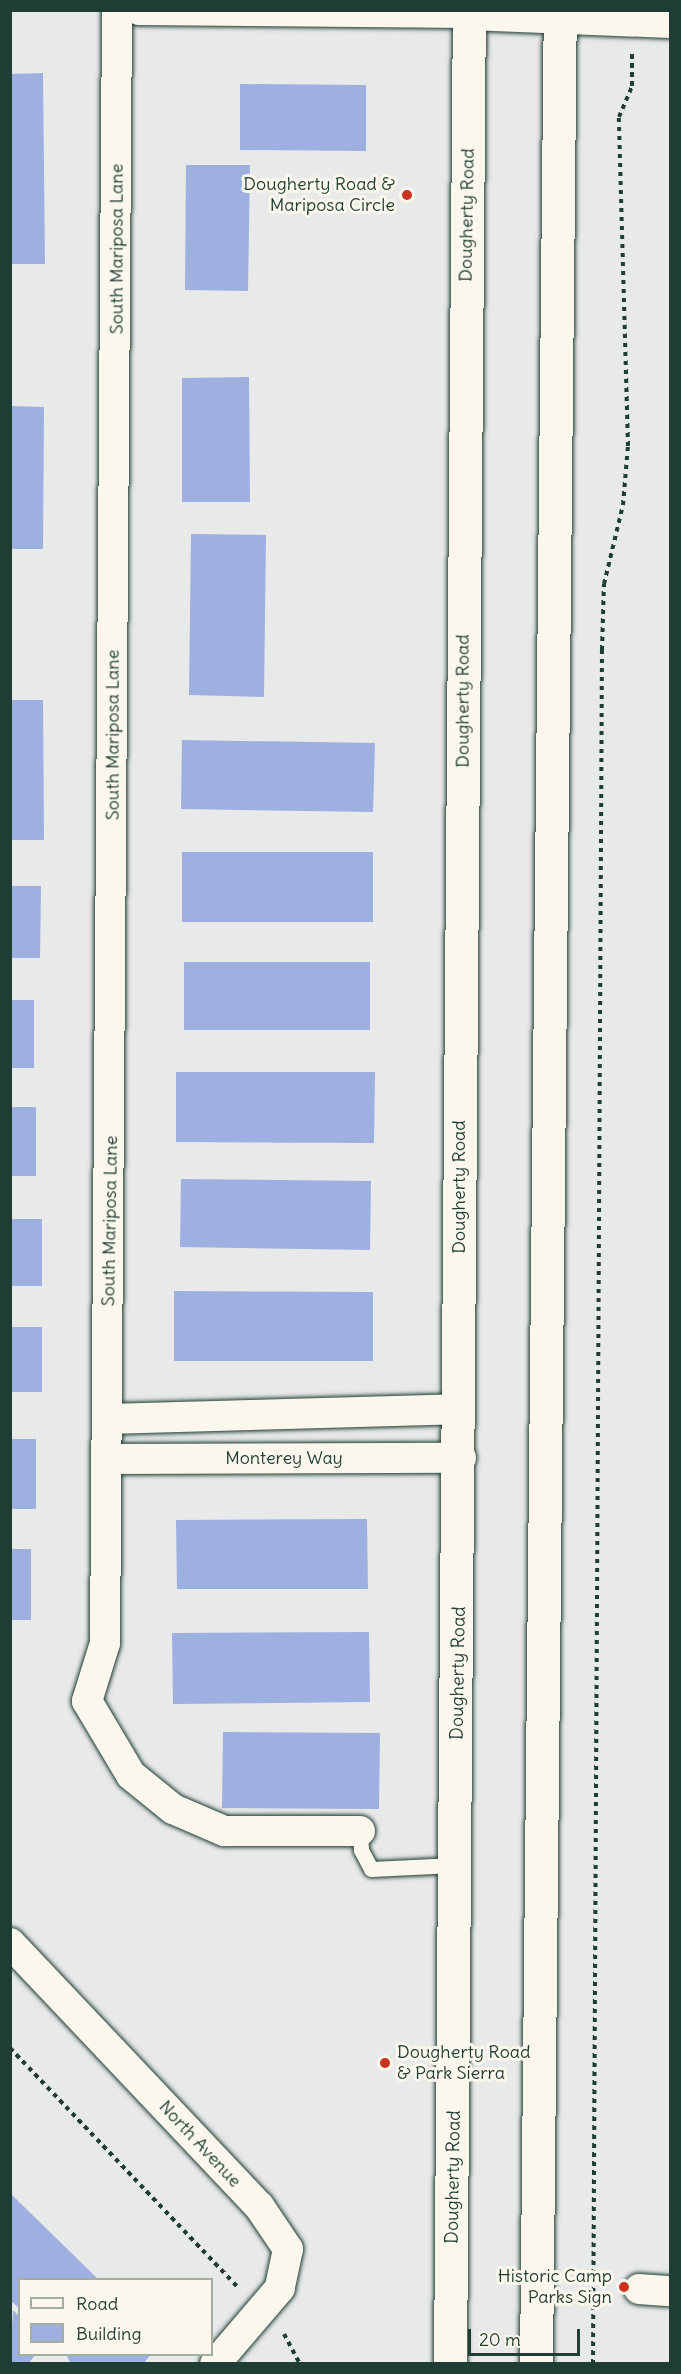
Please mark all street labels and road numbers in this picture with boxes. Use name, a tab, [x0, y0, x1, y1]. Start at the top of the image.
street label: Dougherty Road	[455, 148, 479, 282]
street label: South Mariposa Lane	[106, 164, 128, 334]
street label: Dougherty Road	[452, 634, 474, 768]
street label: South Mariposa Lane	[102, 650, 124, 820]
street label: Dougherty Road	[448, 1120, 470, 1254]
street label: South Mariposa Lane	[98, 1135, 122, 1307]
street label: Monterey Way	[225, 1447, 343, 1469]
street label: Dougherty Road	[446, 1606, 470, 1740]
street label: North Avenue	[154, 2096, 246, 2192]
street label: Dougherty Road	[441, 2110, 465, 2244]

